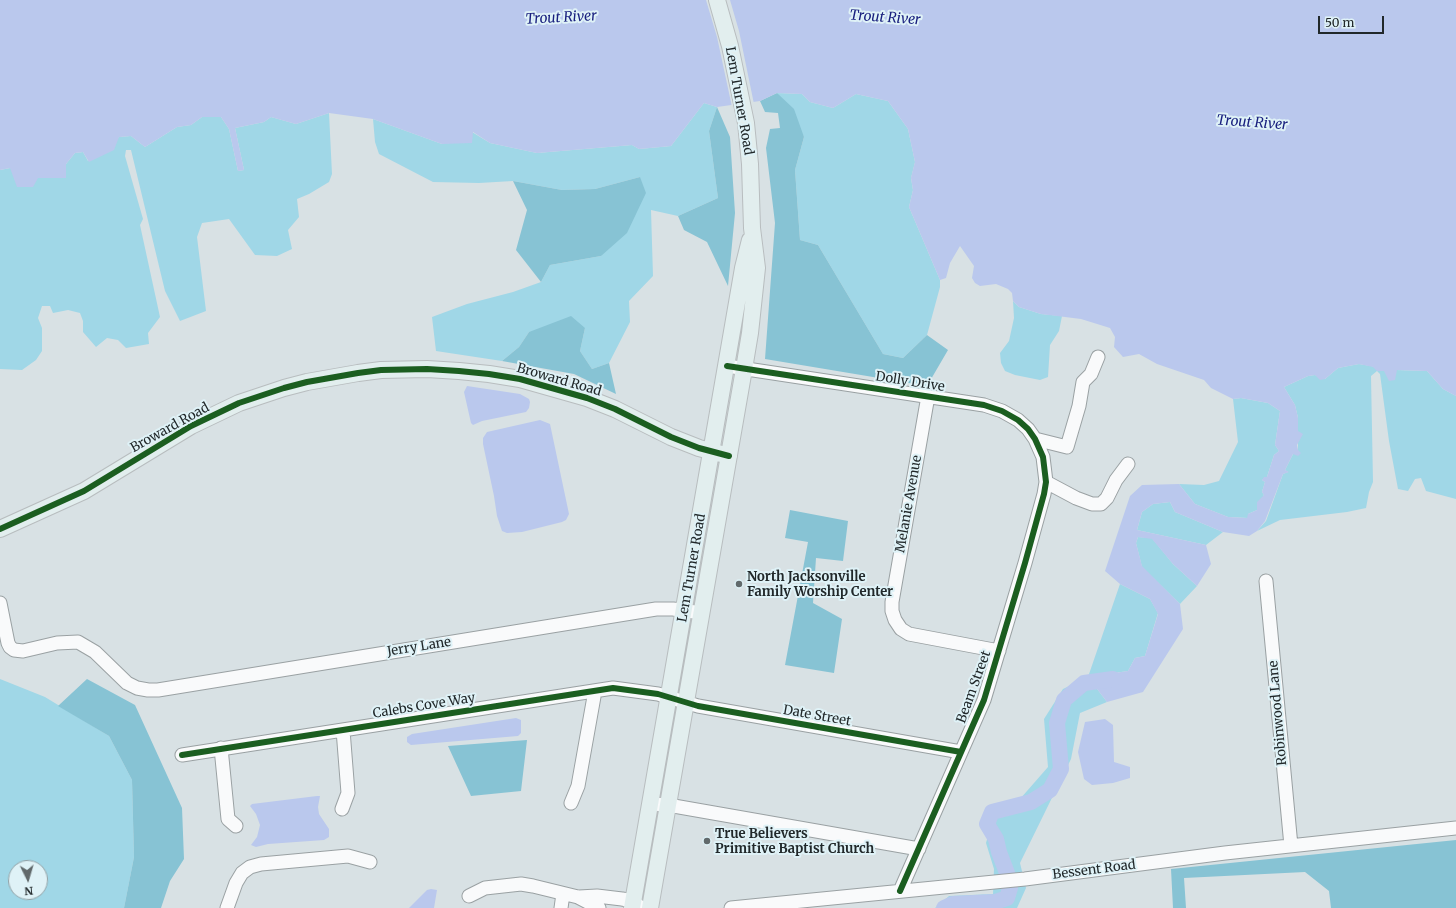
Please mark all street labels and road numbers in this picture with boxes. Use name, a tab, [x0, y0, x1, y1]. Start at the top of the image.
street label: Lem Turner Road	[722, 46, 756, 156]
street label: Broward Road	[515, 360, 603, 400]
street label: Dolly Drive	[874, 369, 946, 395]
street label: Broward Road	[128, 400, 212, 456]
street label: Melanie Avenue	[893, 454, 925, 554]
street label: Lem Turner Road	[675, 513, 709, 623]
street label: Jerry Lane	[386, 634, 452, 660]
street label: Beam Street	[954, 649, 994, 725]
street label: Robinwood Lane	[1266, 660, 1290, 766]
street label: Calebs Cove Way	[372, 690, 476, 722]
street label: Date Street	[782, 702, 852, 730]
street label: Bessent Road	[1052, 857, 1136, 883]

